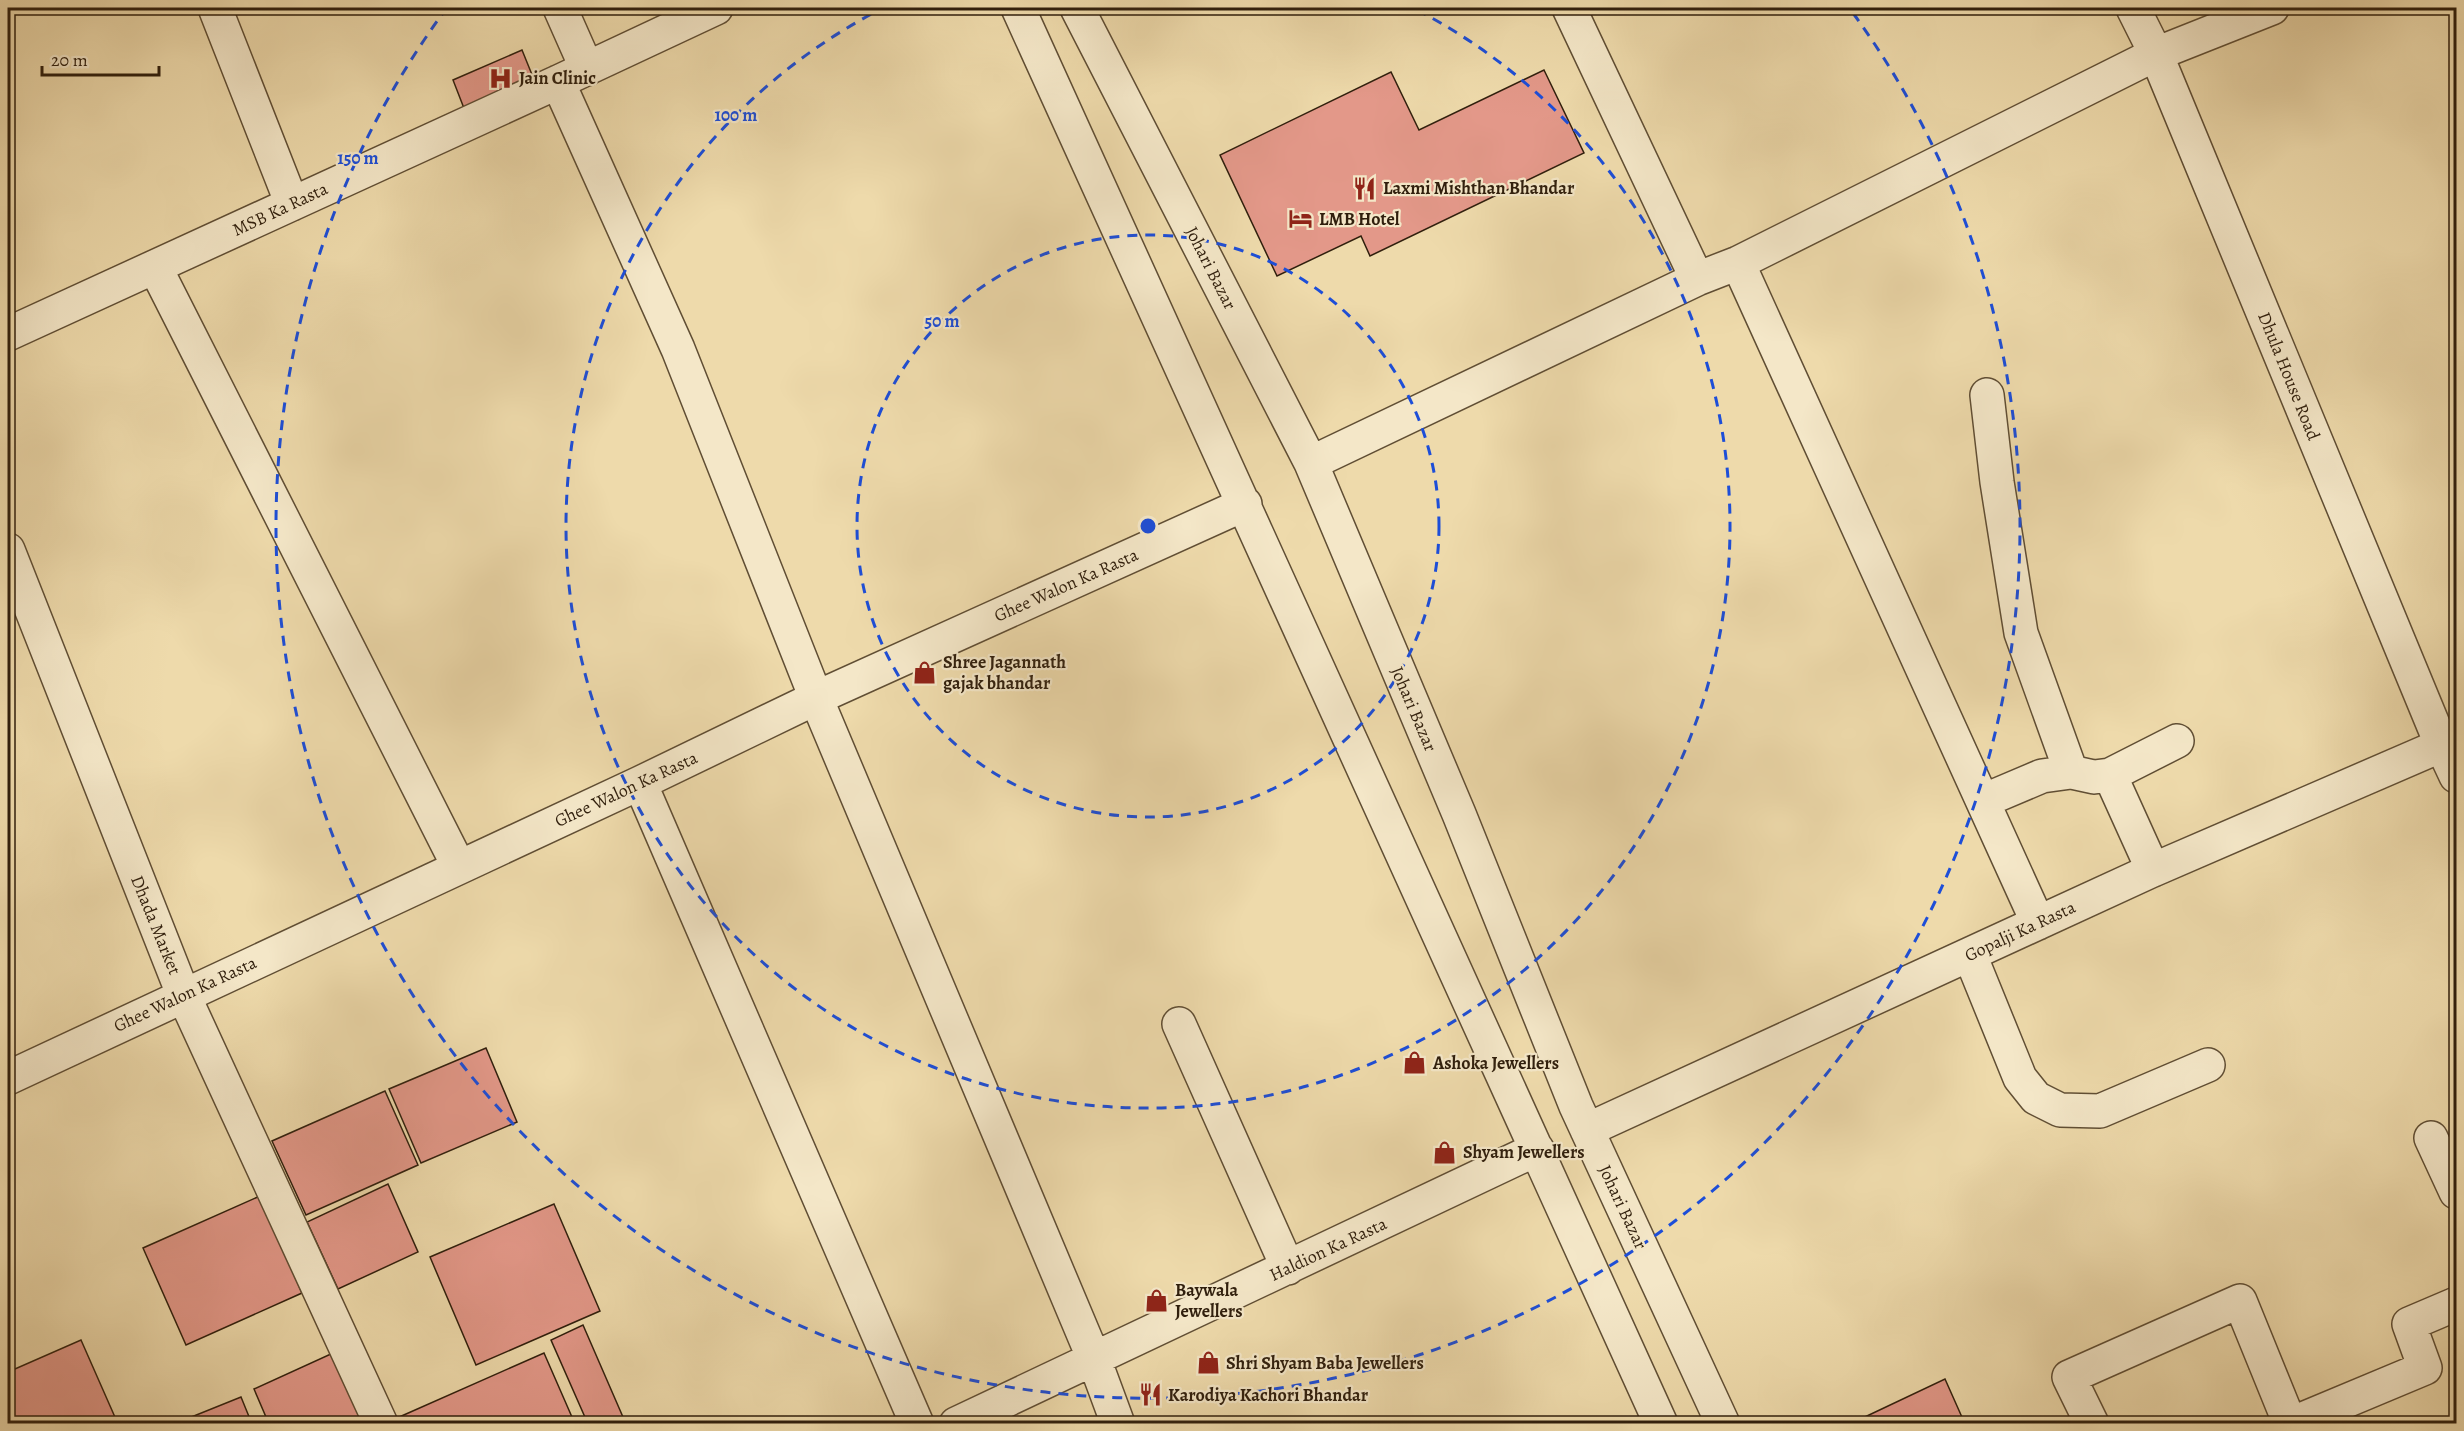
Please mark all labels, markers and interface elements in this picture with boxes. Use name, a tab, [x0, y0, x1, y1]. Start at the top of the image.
scale bar	[42, 39, 159, 77]
text: 20 m	[51, 48, 88, 72]
hospital icon: Jain Clinic	[488, 65, 514, 91]
place label: Jain Clinic	[519, 66, 596, 90]
text: 100 m	[715, 103, 757, 127]
text: 150 m	[337, 146, 379, 170]
restaurant icon: Laxmi Mishthan Bhandar	[1352, 175, 1378, 201]
street label: MSB Ka Rasta	[228, 176, 332, 242]
place label: Laxmi Mishthan Bhandar	[1383, 176, 1575, 200]
hotel icon: LMB Hotel	[1288, 206, 1314, 232]
place label: LMB Hotel	[1319, 207, 1400, 231]
street label: Johari Bazar	[1180, 222, 1242, 314]
street label: Dhula House Road	[2252, 308, 2326, 444]
text: 50 m	[925, 309, 959, 333]
centre of rings	[1138, 516, 1158, 536]
street label: Ghee Walon Ka Rasta	[990, 542, 1142, 628]
place label: Shree Jagannath gajak bhandar	[943, 650, 1066, 695]
shop icon: Shree Jagannath gajak bhandar	[912, 659, 938, 685]
street label: Johari Bazar	[1385, 663, 1443, 755]
street label: Ghee Walon Ka Rasta	[551, 745, 702, 833]
street label: Dhada Market	[125, 872, 187, 978]
street label: Gopalji Ka Rasta	[1961, 895, 2080, 967]
street label: Ghee Walon Ka Rasta	[110, 950, 261, 1038]
shop icon: Ashoka Jewellers	[1402, 1050, 1428, 1076]
place label: Ashoka Jewellers	[1432, 1051, 1559, 1075]
shop icon: Shyam Jewellers	[1432, 1139, 1458, 1165]
place label: Shyam Jewellers	[1463, 1140, 1585, 1164]
street label: Johari Bazar	[1593, 1161, 1653, 1253]
street label: Haldion Ka Rasta	[1265, 1211, 1391, 1287]
place label: Baywala Jewellers	[1175, 1278, 1243, 1323]
shop icon: Baywala Jewellers	[1144, 1287, 1170, 1313]
shop icon: Shri Shyam Baba Jewellers	[1195, 1350, 1221, 1376]
place label: Shri Shyam Baba Jewellers	[1226, 1351, 1424, 1375]
restaurant icon: Karodiya Kachori Bhandar	[1137, 1382, 1163, 1408]
place label: Karodiya Kachori Bhandar	[1168, 1383, 1369, 1407]

